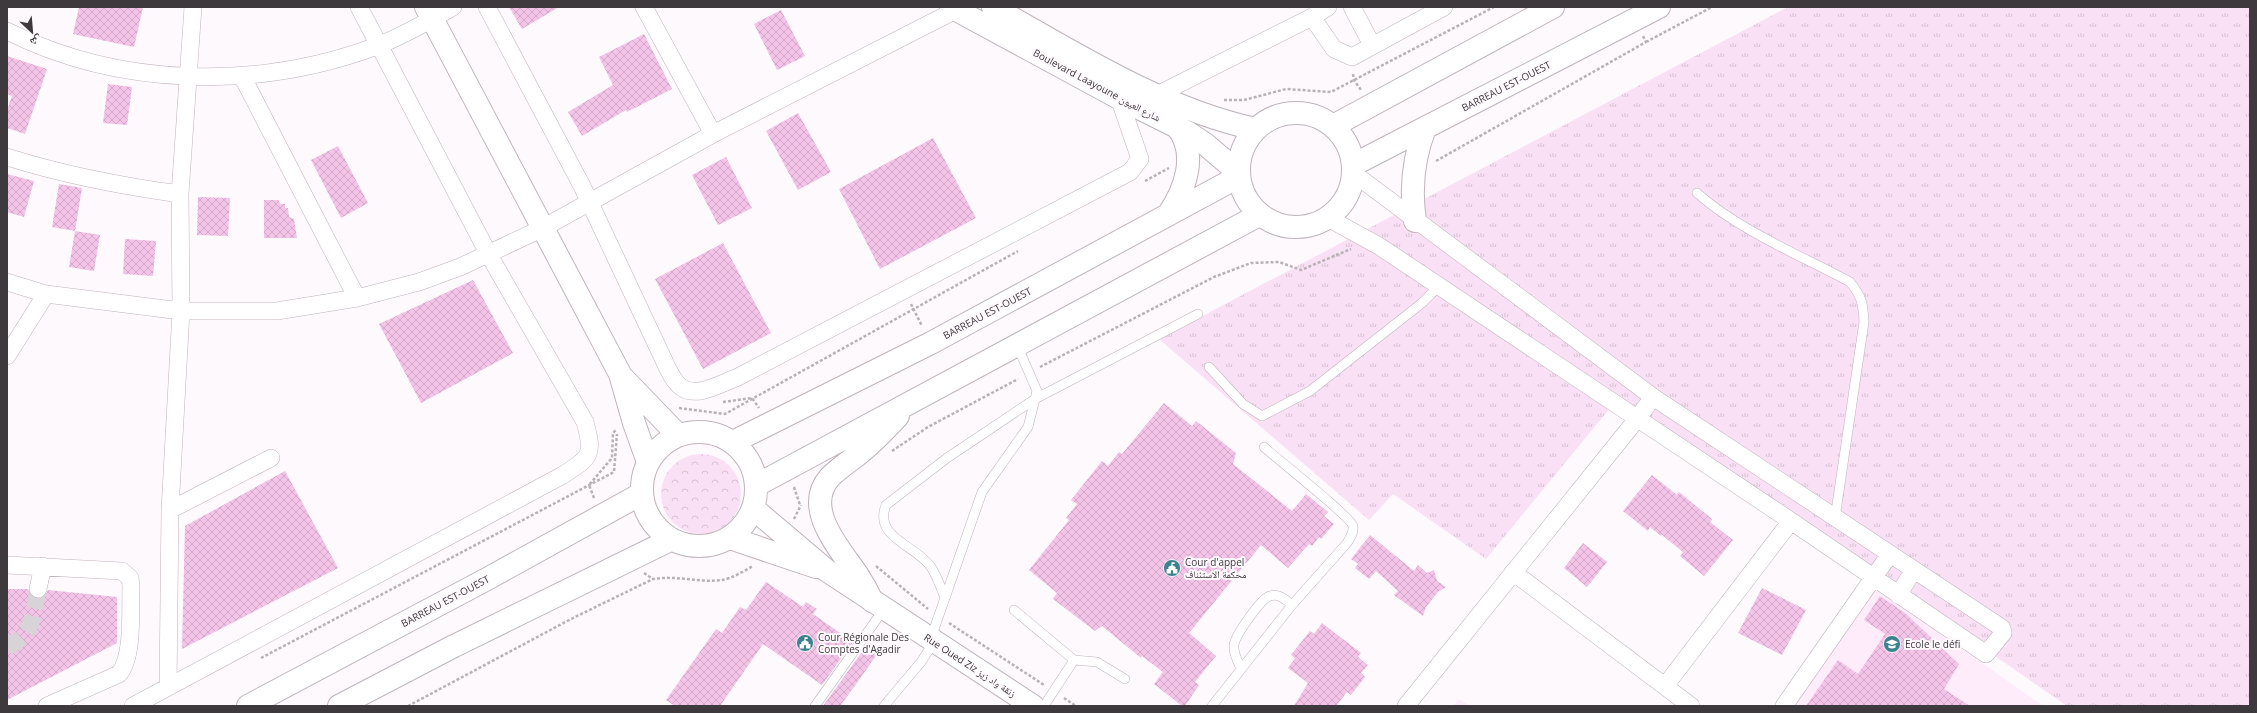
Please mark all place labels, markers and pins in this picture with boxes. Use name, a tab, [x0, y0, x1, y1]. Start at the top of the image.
place label: Cour d'appel محكمة الاستئناف	[1185, 555, 1247, 581]
public building icon: Cour d'appel محكمة الاستئناف	[1162, 558, 1182, 578]
place label: Cour Régionale Des Comptes d'Agadir	[818, 630, 909, 656]
public building icon: Cour Régionale Des Comptes d'Agadir	[795, 633, 815, 653]
school or university icon: Ecole le défi	[1882, 634, 1902, 654]
place label: Ecole le défi	[1905, 637, 1961, 651]

